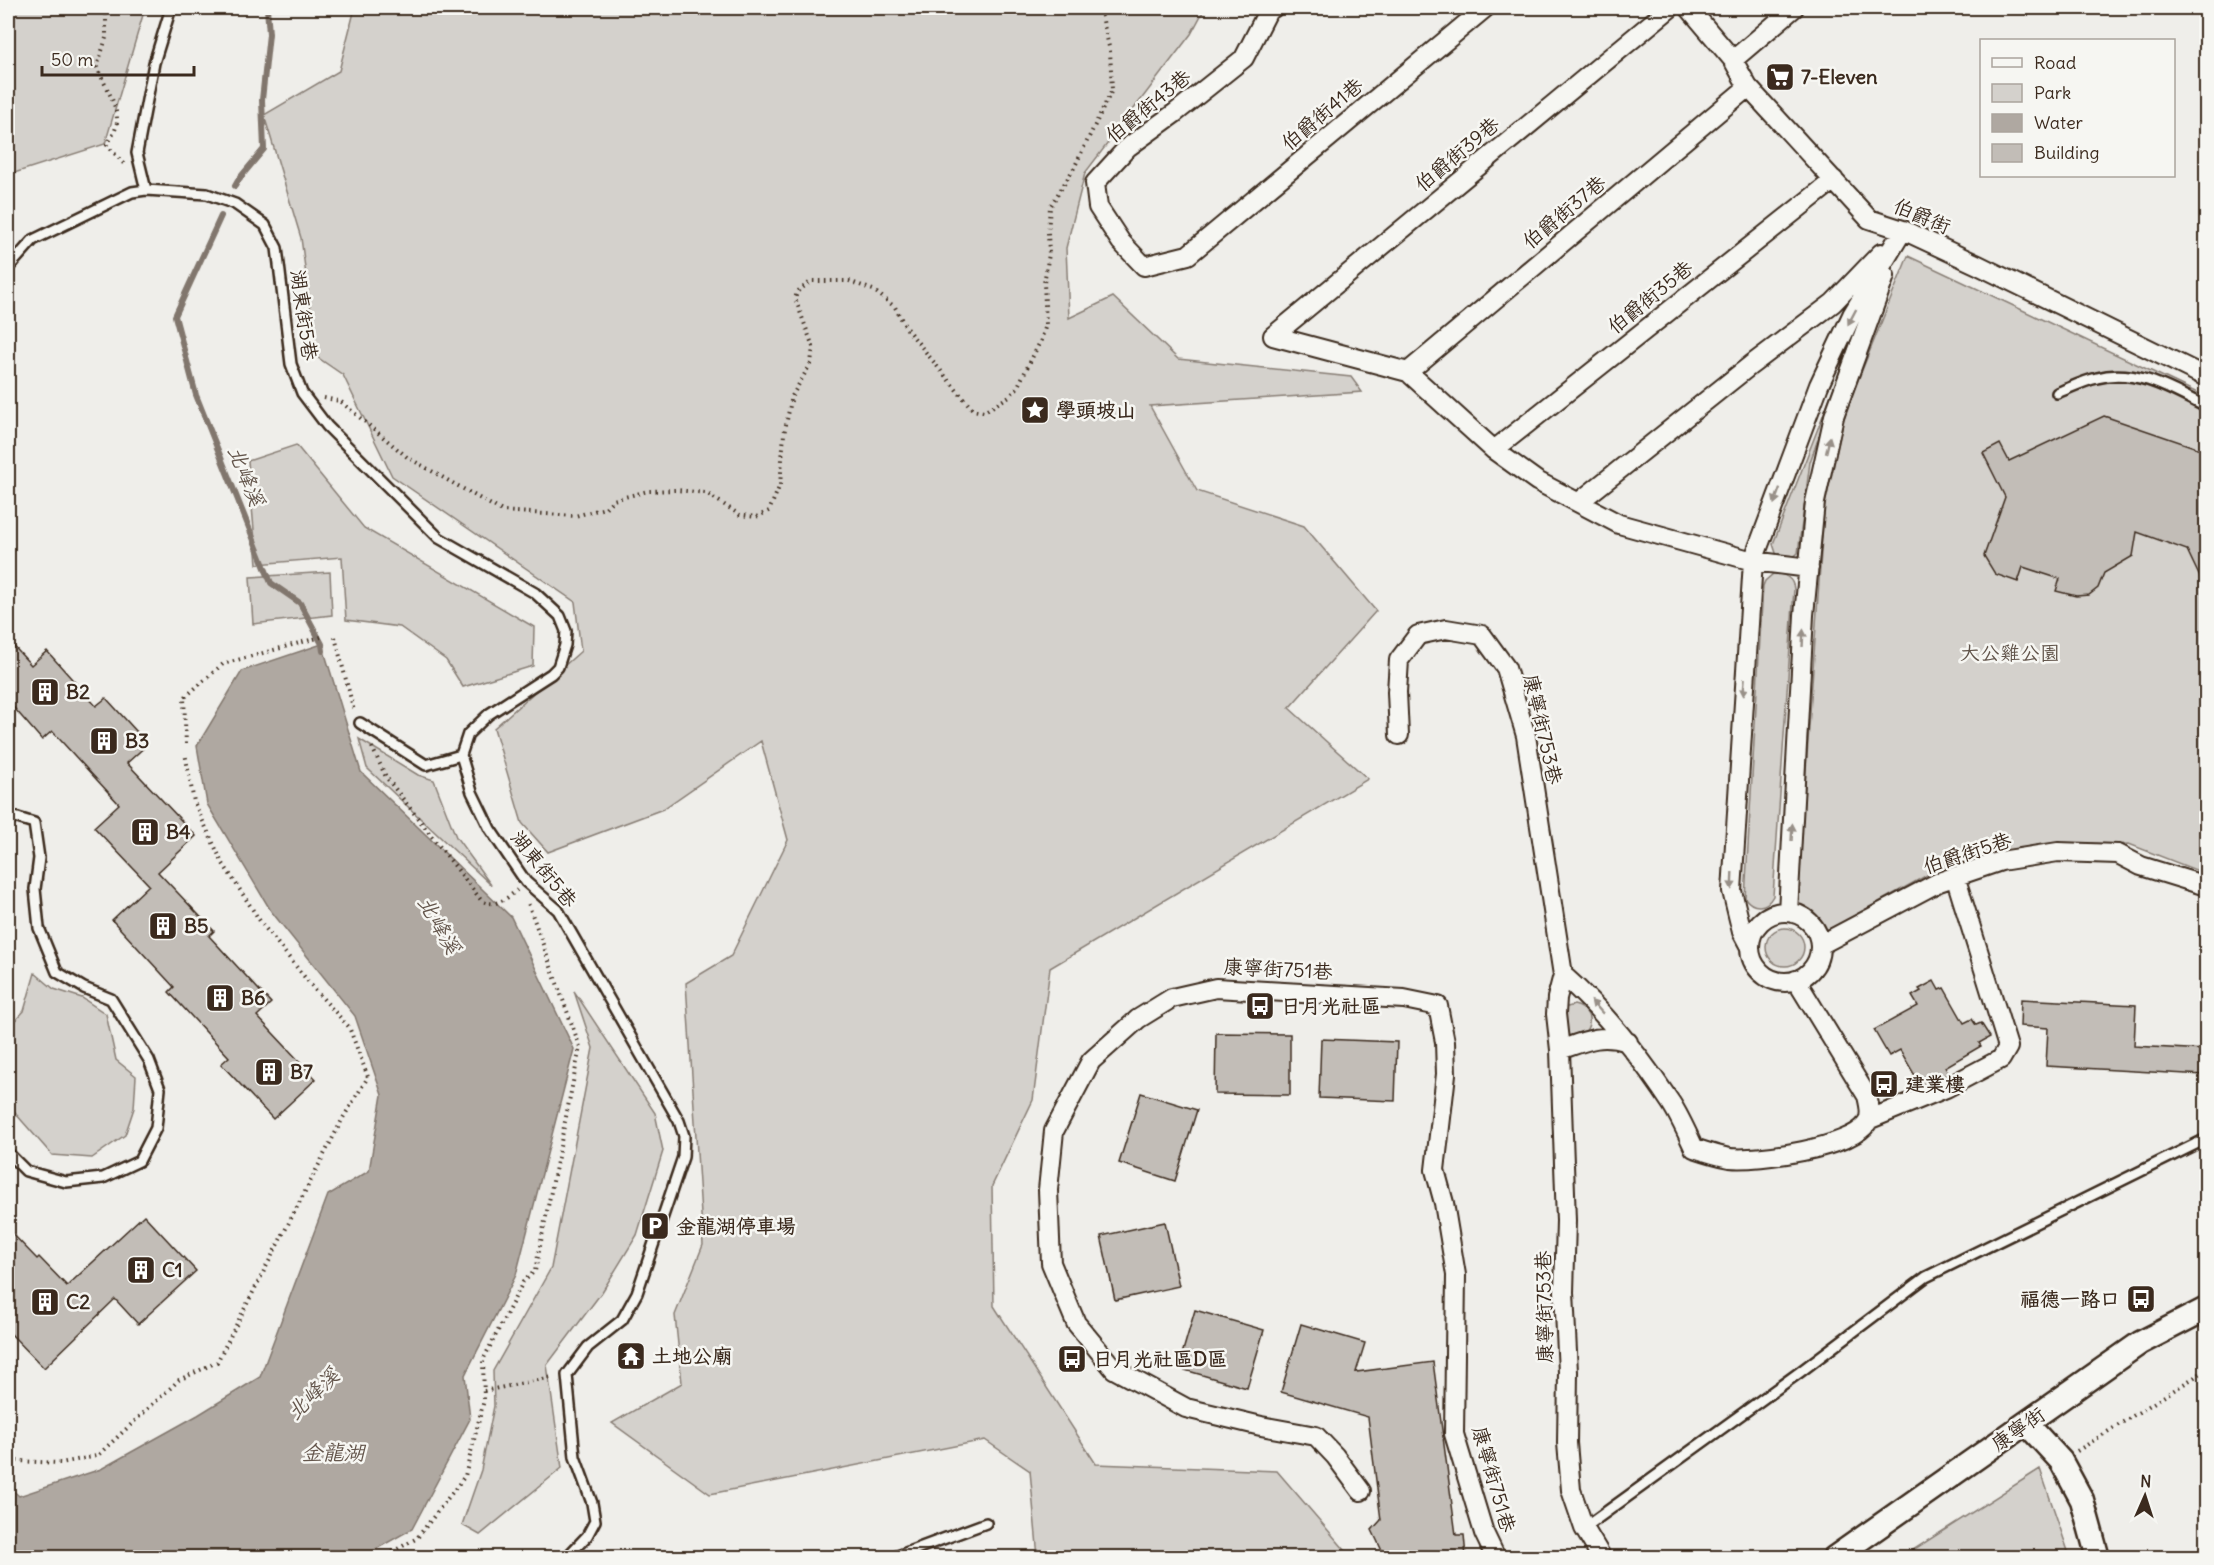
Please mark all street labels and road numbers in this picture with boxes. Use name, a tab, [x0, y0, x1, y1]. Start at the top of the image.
street label: 伯爵街43巷	[1100, 63, 1196, 148]
street label: 伯爵街41巷	[1276, 71, 1369, 155]
street label: 伯爵街39巷	[1409, 110, 1505, 196]
street label: 伯爵街37巷	[1517, 169, 1611, 254]
street label: 伯爵街	[1890, 192, 1955, 239]
street label: 伯爵街35巷	[1602, 254, 1698, 339]
street label: 湖東街5巷	[286, 268, 323, 363]
street label: 康寧街753巷	[1519, 671, 1569, 788]
street label: 湖東街5巷	[506, 825, 584, 913]
street label: 伯爵街5巷	[1919, 826, 2015, 879]
street label: 康寧街751巷	[1223, 953, 1334, 984]
street label: 康寧街753巷	[1530, 1249, 1557, 1364]
street label: 康寧街	[1986, 1401, 2049, 1456]
street label: 康寧街751巷	[1467, 1423, 1522, 1536]

